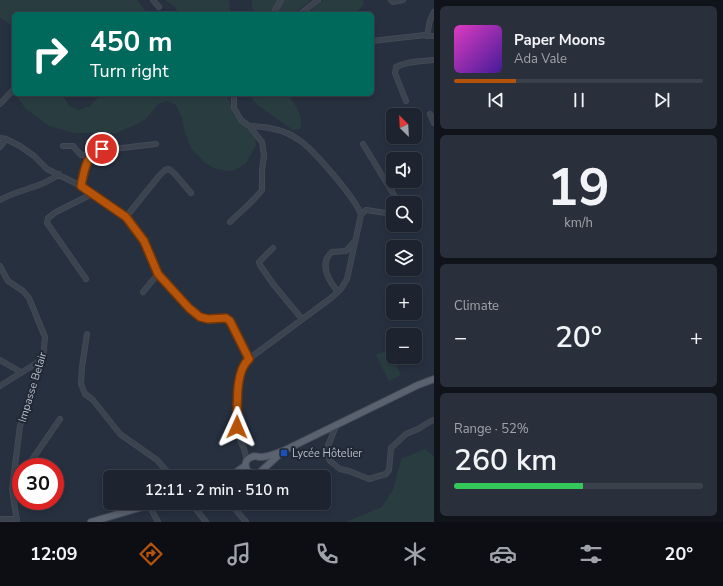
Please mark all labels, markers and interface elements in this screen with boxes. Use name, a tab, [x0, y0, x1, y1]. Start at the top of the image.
text: 450 m	[90, 23, 173, 61]
icon: right	[24, 28, 76, 80]
text: Paper Moons	[514, 30, 605, 50]
text: Ada Vale	[514, 50, 567, 68]
text: Turn right	[90, 59, 169, 83]
icon: previous	[485, 89, 507, 111]
icon: pause	[568, 89, 590, 111]
icon: next	[651, 89, 673, 111]
north arrow	[386, 108, 422, 144]
map controls	[386, 108, 422, 364]
pin	[85, 132, 119, 166]
icon: arrive	[91, 138, 113, 160]
button: sound	[386, 152, 422, 188]
text: 19	[547, 152, 610, 223]
button: search	[386, 196, 422, 232]
text: km/h	[564, 214, 593, 232]
button: layers	[386, 240, 422, 276]
button: +	[386, 284, 422, 320]
text: Climate	[454, 297, 499, 315]
text: 20°	[555, 317, 602, 358]
text: −	[454, 323, 467, 353]
text: +	[690, 323, 703, 353]
button: −	[386, 328, 422, 364]
street label: Impasse Belair	[15, 350, 50, 424]
position arrow	[216, 406, 258, 448]
text: Range · 52%	[454, 420, 529, 438]
text: 260 km	[454, 440, 557, 481]
place label: Lycée Hôtelier	[292, 446, 362, 461]
marker: Lycée Hôtelier	[279, 448, 289, 458]
speed limit sign: 30	[12, 458, 64, 510]
text: 12:11 · 2 min · 510 m	[145, 480, 289, 500]
icon: directions	[137, 540, 165, 568]
icon: music	[225, 540, 253, 568]
icon: phone	[313, 540, 341, 568]
icon: climate	[401, 540, 429, 568]
icon: car	[489, 540, 517, 568]
icon: filters	[577, 540, 605, 568]
text: 12:09	[30, 542, 78, 566]
text: 20°	[665, 542, 693, 566]

